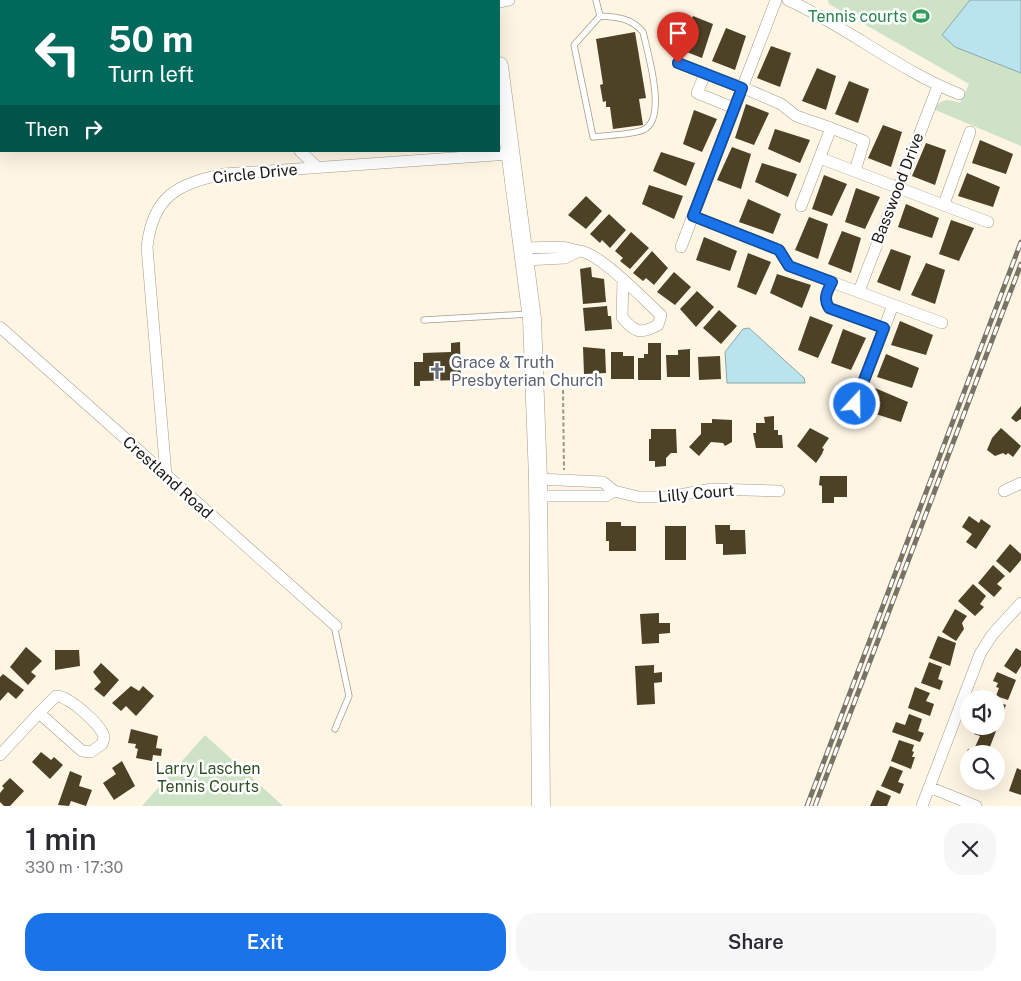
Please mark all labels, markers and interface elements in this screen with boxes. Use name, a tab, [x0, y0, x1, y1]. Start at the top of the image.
sports icon: Tennis courts	[911, 6, 931, 26]
place label: Tennis courts	[808, 7, 907, 26]
pin	[657, 12, 699, 63]
text: 50 m	[108, 19, 193, 60]
icon: arrive	[664, 19, 692, 47]
icon: left	[25, 20, 90, 85]
text: Turn left	[108, 61, 194, 87]
icon: right	[79, 115, 107, 143]
text: Then	[25, 118, 69, 140]
street label: Basswood Drive	[867, 130, 927, 247]
street label: Circle Drive	[212, 160, 298, 187]
place label: Grace & Truth Presbyterian Church	[451, 353, 603, 390]
church icon: Grace & Truth Presbyterian Church	[427, 361, 447, 381]
position arrow	[828, 377, 880, 429]
street label: Crestland Road	[119, 432, 217, 523]
street label: Lilly Court	[657, 481, 735, 506]
map controls	[960, 690, 1005, 790]
button: sound	[960, 690, 1005, 735]
button: search	[960, 745, 1005, 790]
park label: Larry Laschen Tennis Courts	[156, 759, 260, 796]
text: 1 min	[25, 821, 96, 857]
button: close	[944, 823, 996, 875]
text: 330 m · 17:30	[25, 858, 123, 877]
button: Exit	[25, 913, 506, 971]
button: Share	[516, 913, 996, 971]

